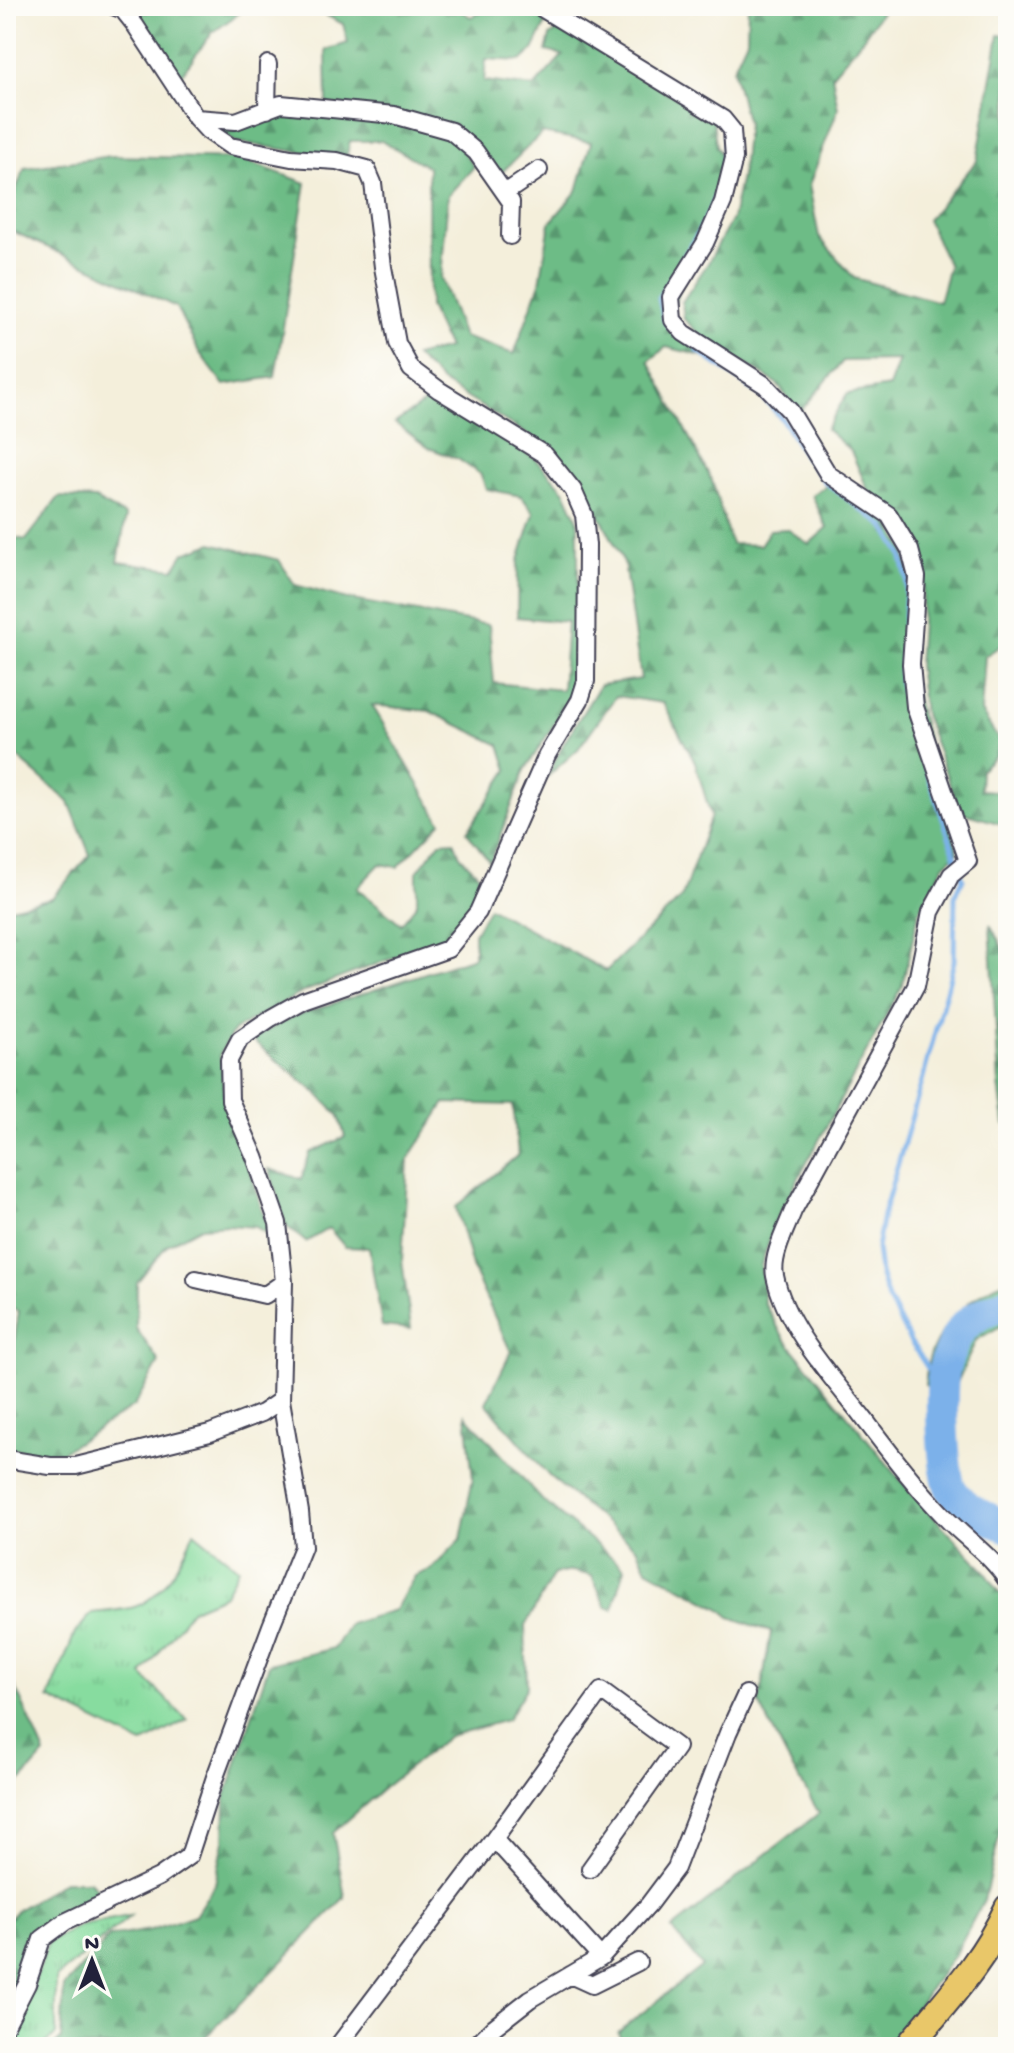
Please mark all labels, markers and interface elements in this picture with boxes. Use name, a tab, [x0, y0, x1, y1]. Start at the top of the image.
north arrow	[52, 1921, 132, 2001]
text: N	[85, 1932, 99, 1958]

